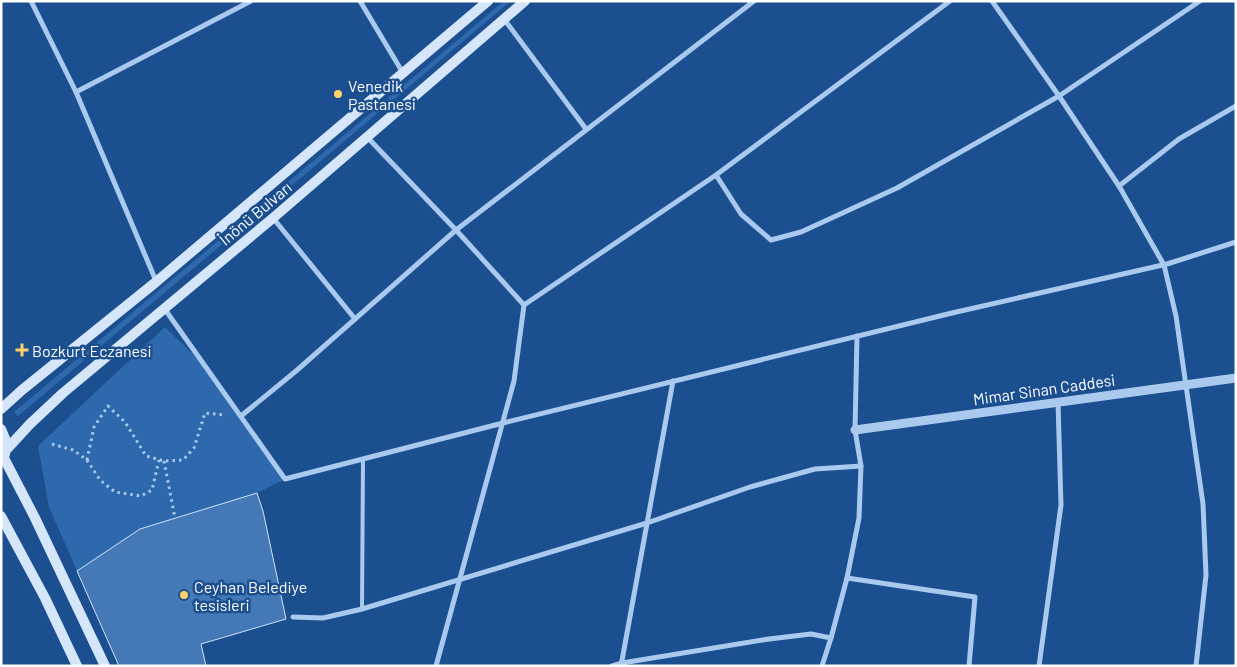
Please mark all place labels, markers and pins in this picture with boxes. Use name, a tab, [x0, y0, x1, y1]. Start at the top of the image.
place label: Venedik Pastanesi	[348, 76, 416, 113]
marker: Venedik Pastanesi	[332, 88, 344, 100]
place label: Bozkurt Eczanesi	[32, 341, 152, 360]
marker: Bozkurt Eczanesi	[16, 344, 28, 356]
place label: Ceyhan Belediye tesisleri	[194, 577, 307, 614]
marker: Ceyhan Belediye tesisleri	[178, 589, 190, 601]

